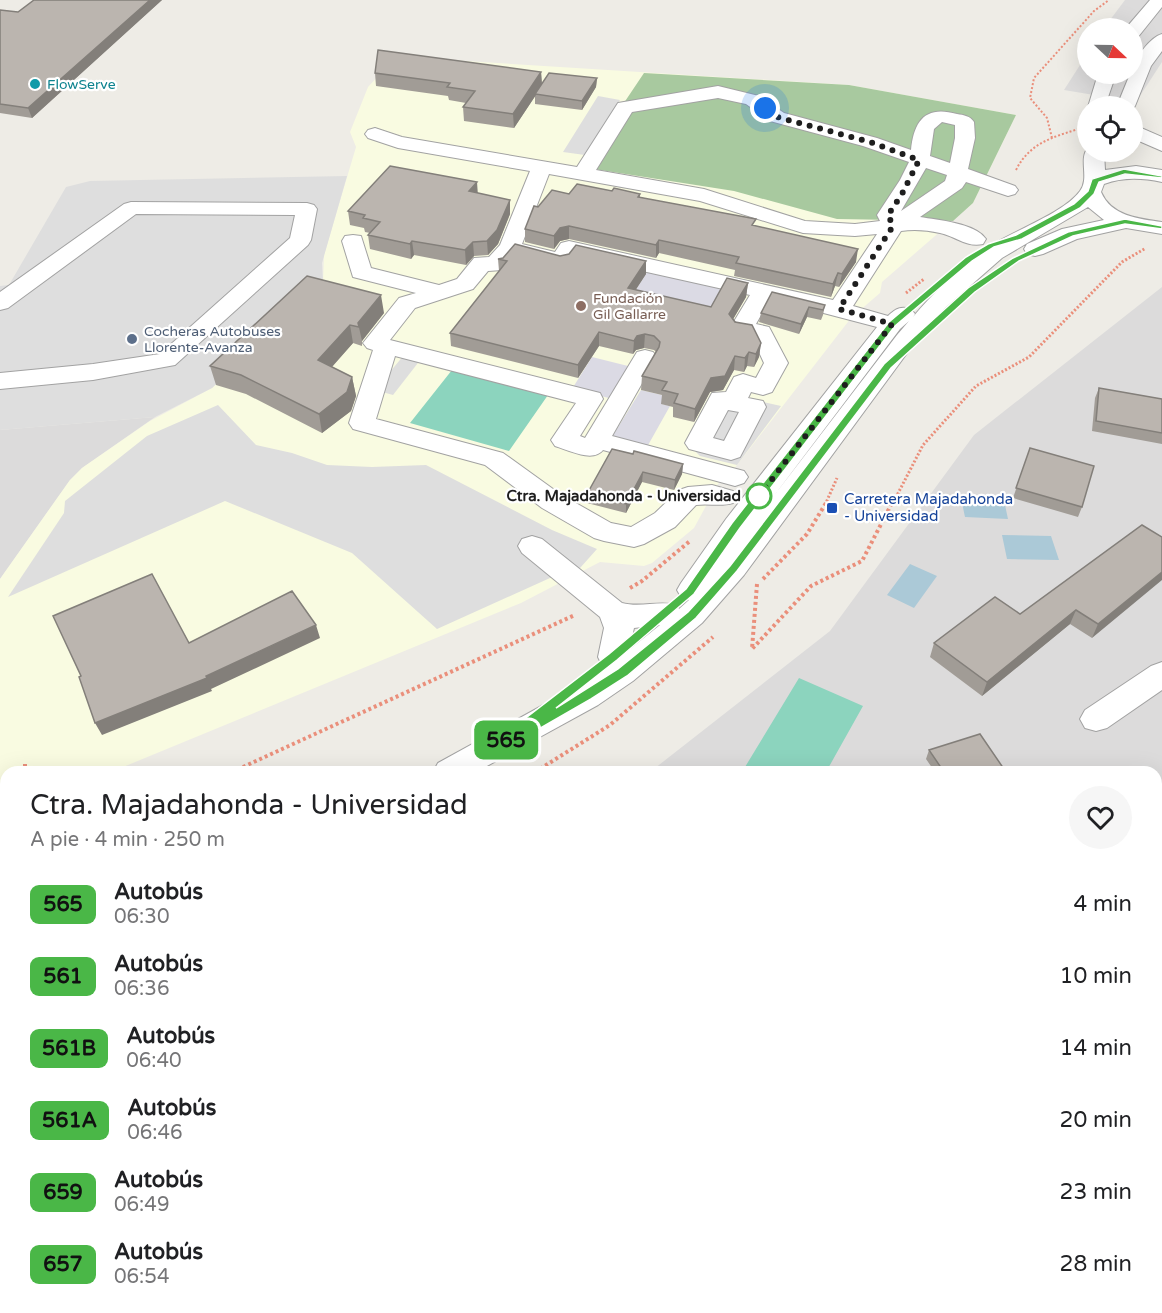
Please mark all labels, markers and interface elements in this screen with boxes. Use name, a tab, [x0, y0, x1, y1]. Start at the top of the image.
north arrow	[1077, 18, 1143, 84]
map controls	[1077, 18, 1143, 162]
place label: FlowServe	[47, 76, 116, 93]
marker: FlowServe	[28, 77, 42, 91]
your location	[750, 93, 780, 123]
button: locate	[1077, 96, 1143, 162]
place label: Fundación Gil Gallarre	[593, 290, 666, 323]
marker: Fundación Gil Gallarre	[574, 299, 588, 313]
place label: Cocheras Autobuses Llorente-Avanza	[144, 323, 281, 356]
marker: Cocheras Autobuses Llorente-Avanza	[125, 332, 139, 346]
marker: Ctra. Majadahonda - Universidad	[746, 483, 772, 509]
place label: Ctra. Majadahonda - Universidad	[507, 487, 741, 506]
place label: Carretera Majadahonda - Universidad	[844, 490, 1013, 525]
marker: Carretera Majadahonda - Universidad	[825, 501, 839, 515]
line badge: 565	[472, 720, 540, 760]
text: 565	[486, 728, 526, 753]
button: heart	[1069, 786, 1132, 849]
text: Ctra. Majadahonda - Universidad	[30, 788, 468, 822]
text: A pie · 4 min · 250 m	[30, 828, 225, 852]
text: Autobús	[114, 879, 203, 905]
text: 4 min	[1073, 891, 1132, 917]
text: 565	[43, 892, 83, 917]
text: 06:30	[114, 905, 169, 929]
text: Autobús	[114, 951, 203, 977]
text: 10 min	[1060, 963, 1132, 989]
text: 561	[43, 964, 83, 989]
text: 06:36	[114, 977, 169, 1001]
text: Autobús	[126, 1023, 215, 1049]
text: 14 min	[1060, 1035, 1132, 1061]
text: 561B	[42, 1036, 96, 1061]
text: 06:40	[126, 1049, 182, 1073]
text: Autobús	[127, 1095, 216, 1121]
text: 20 min	[1060, 1107, 1132, 1133]
text: 561A	[42, 1108, 97, 1133]
text: 06:46	[127, 1121, 183, 1145]
text: Autobús	[114, 1167, 203, 1193]
text: 23 min	[1060, 1179, 1132, 1205]
text: 659	[43, 1180, 83, 1205]
text: 06:49	[114, 1193, 169, 1217]
text: Autobús	[114, 1239, 203, 1265]
text: 28 min	[1060, 1251, 1132, 1277]
text: 657	[43, 1252, 83, 1277]
text: 06:54	[114, 1265, 169, 1289]

